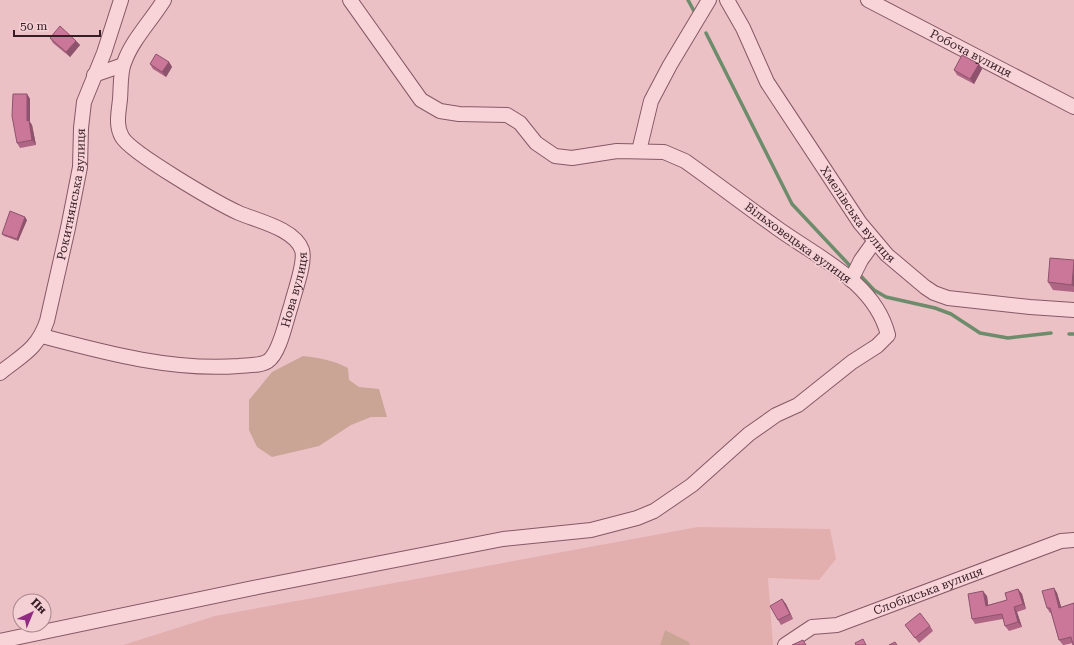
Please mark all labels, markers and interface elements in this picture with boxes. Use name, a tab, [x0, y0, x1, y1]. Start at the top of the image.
scale bar	[14, 12, 100, 38]
text: 50 m	[20, 19, 47, 33]
street label: Робоча вулиця	[928, 26, 1014, 81]
street label: Рокитнянська вулиця	[54, 128, 88, 261]
street label: Хмелівська вулиця	[817, 163, 898, 266]
street label: Вільховецька вулиця	[742, 200, 854, 286]
street label: Нова вулиця	[278, 252, 310, 329]
street label: Слобідська вулиця	[871, 564, 985, 618]
north arrow	[12, 593, 52, 633]
text: Пн	[28, 596, 49, 617]

